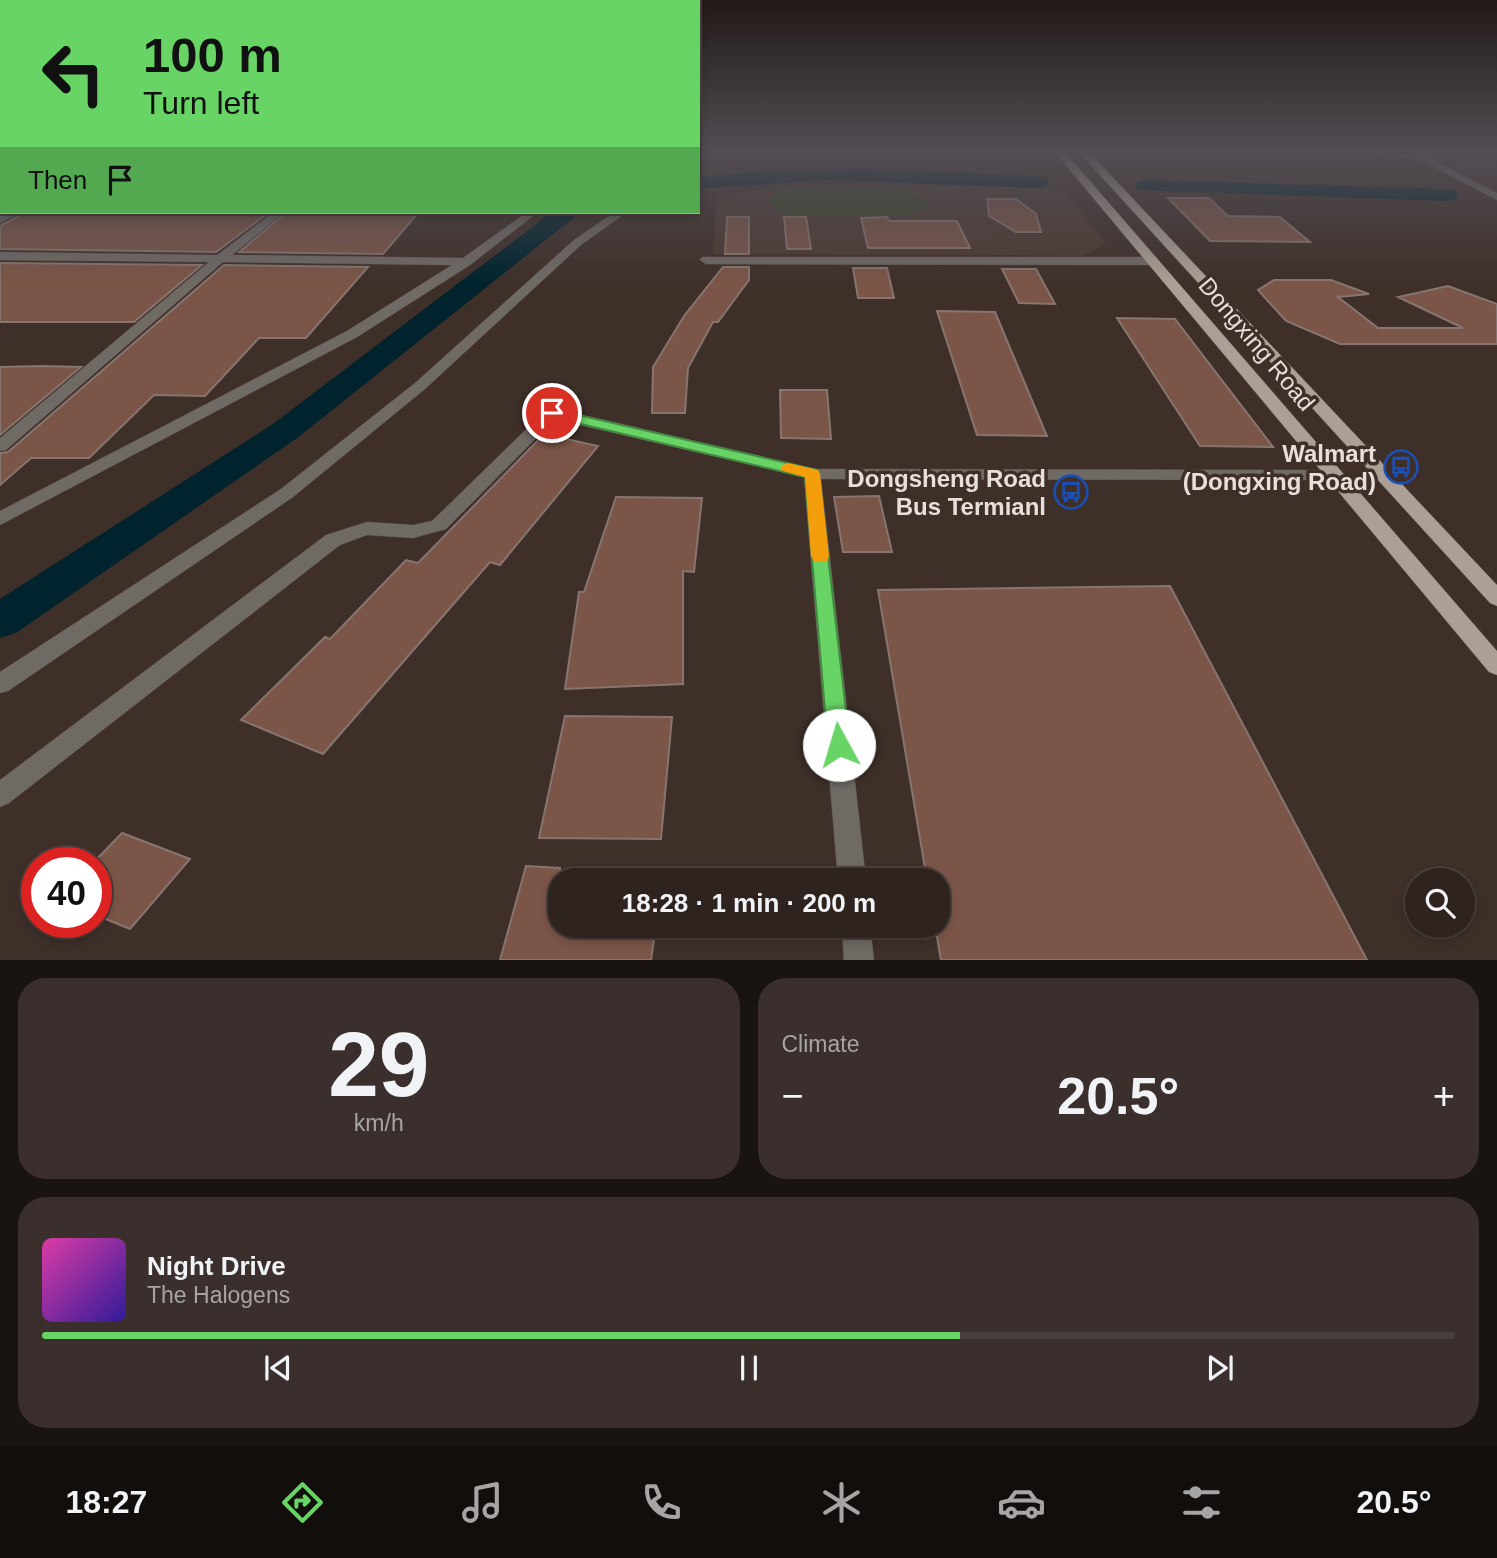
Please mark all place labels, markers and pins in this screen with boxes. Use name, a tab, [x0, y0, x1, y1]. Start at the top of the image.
pin	[522, 383, 582, 443]
place label: Walmart (Dongxing Road)	[1183, 440, 1376, 495]
bus stop icon: Walmart (Dongxing Road)	[1382, 448, 1420, 486]
place label: Dongsheng Road Bus Termianl	[847, 465, 1046, 520]
bus stop icon: Dongsheng Road Bus Termianl	[1052, 473, 1090, 511]

